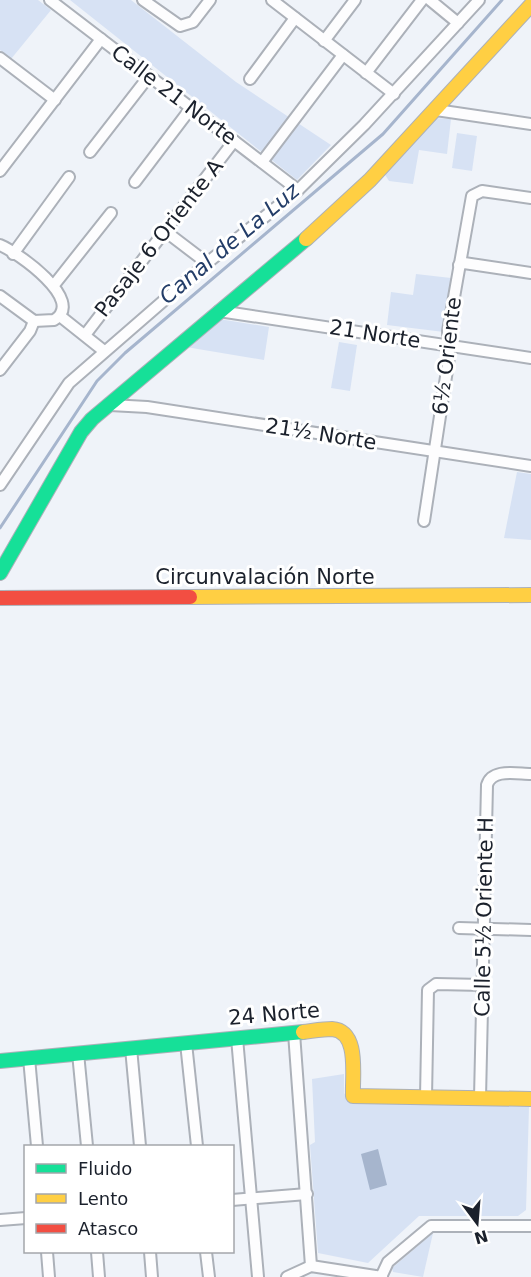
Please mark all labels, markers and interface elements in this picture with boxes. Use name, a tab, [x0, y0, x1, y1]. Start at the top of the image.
street label: Calle 21 Norte	[107, 40, 241, 150]
street label: Pasaje 6 Oriente A	[90, 154, 228, 322]
water label: Canal de La Luz	[155, 177, 304, 309]
street label: 6½ Oriente	[428, 296, 466, 416]
street label: 21 Norte	[328, 315, 422, 353]
street label: 21½ Norte	[264, 413, 378, 455]
street label: Circunvalación Norte	[155, 565, 375, 589]
street label: Calle 5½ Oriente H	[470, 817, 498, 1017]
street label: 24 Norte	[227, 998, 321, 1030]
legend	[24, 1145, 234, 1253]
text: Fluido	[78, 1158, 132, 1179]
text: Lento	[78, 1188, 128, 1209]
north arrow	[447, 1193, 507, 1253]
text: Atasco	[78, 1218, 138, 1239]
text: N	[472, 1226, 490, 1248]

